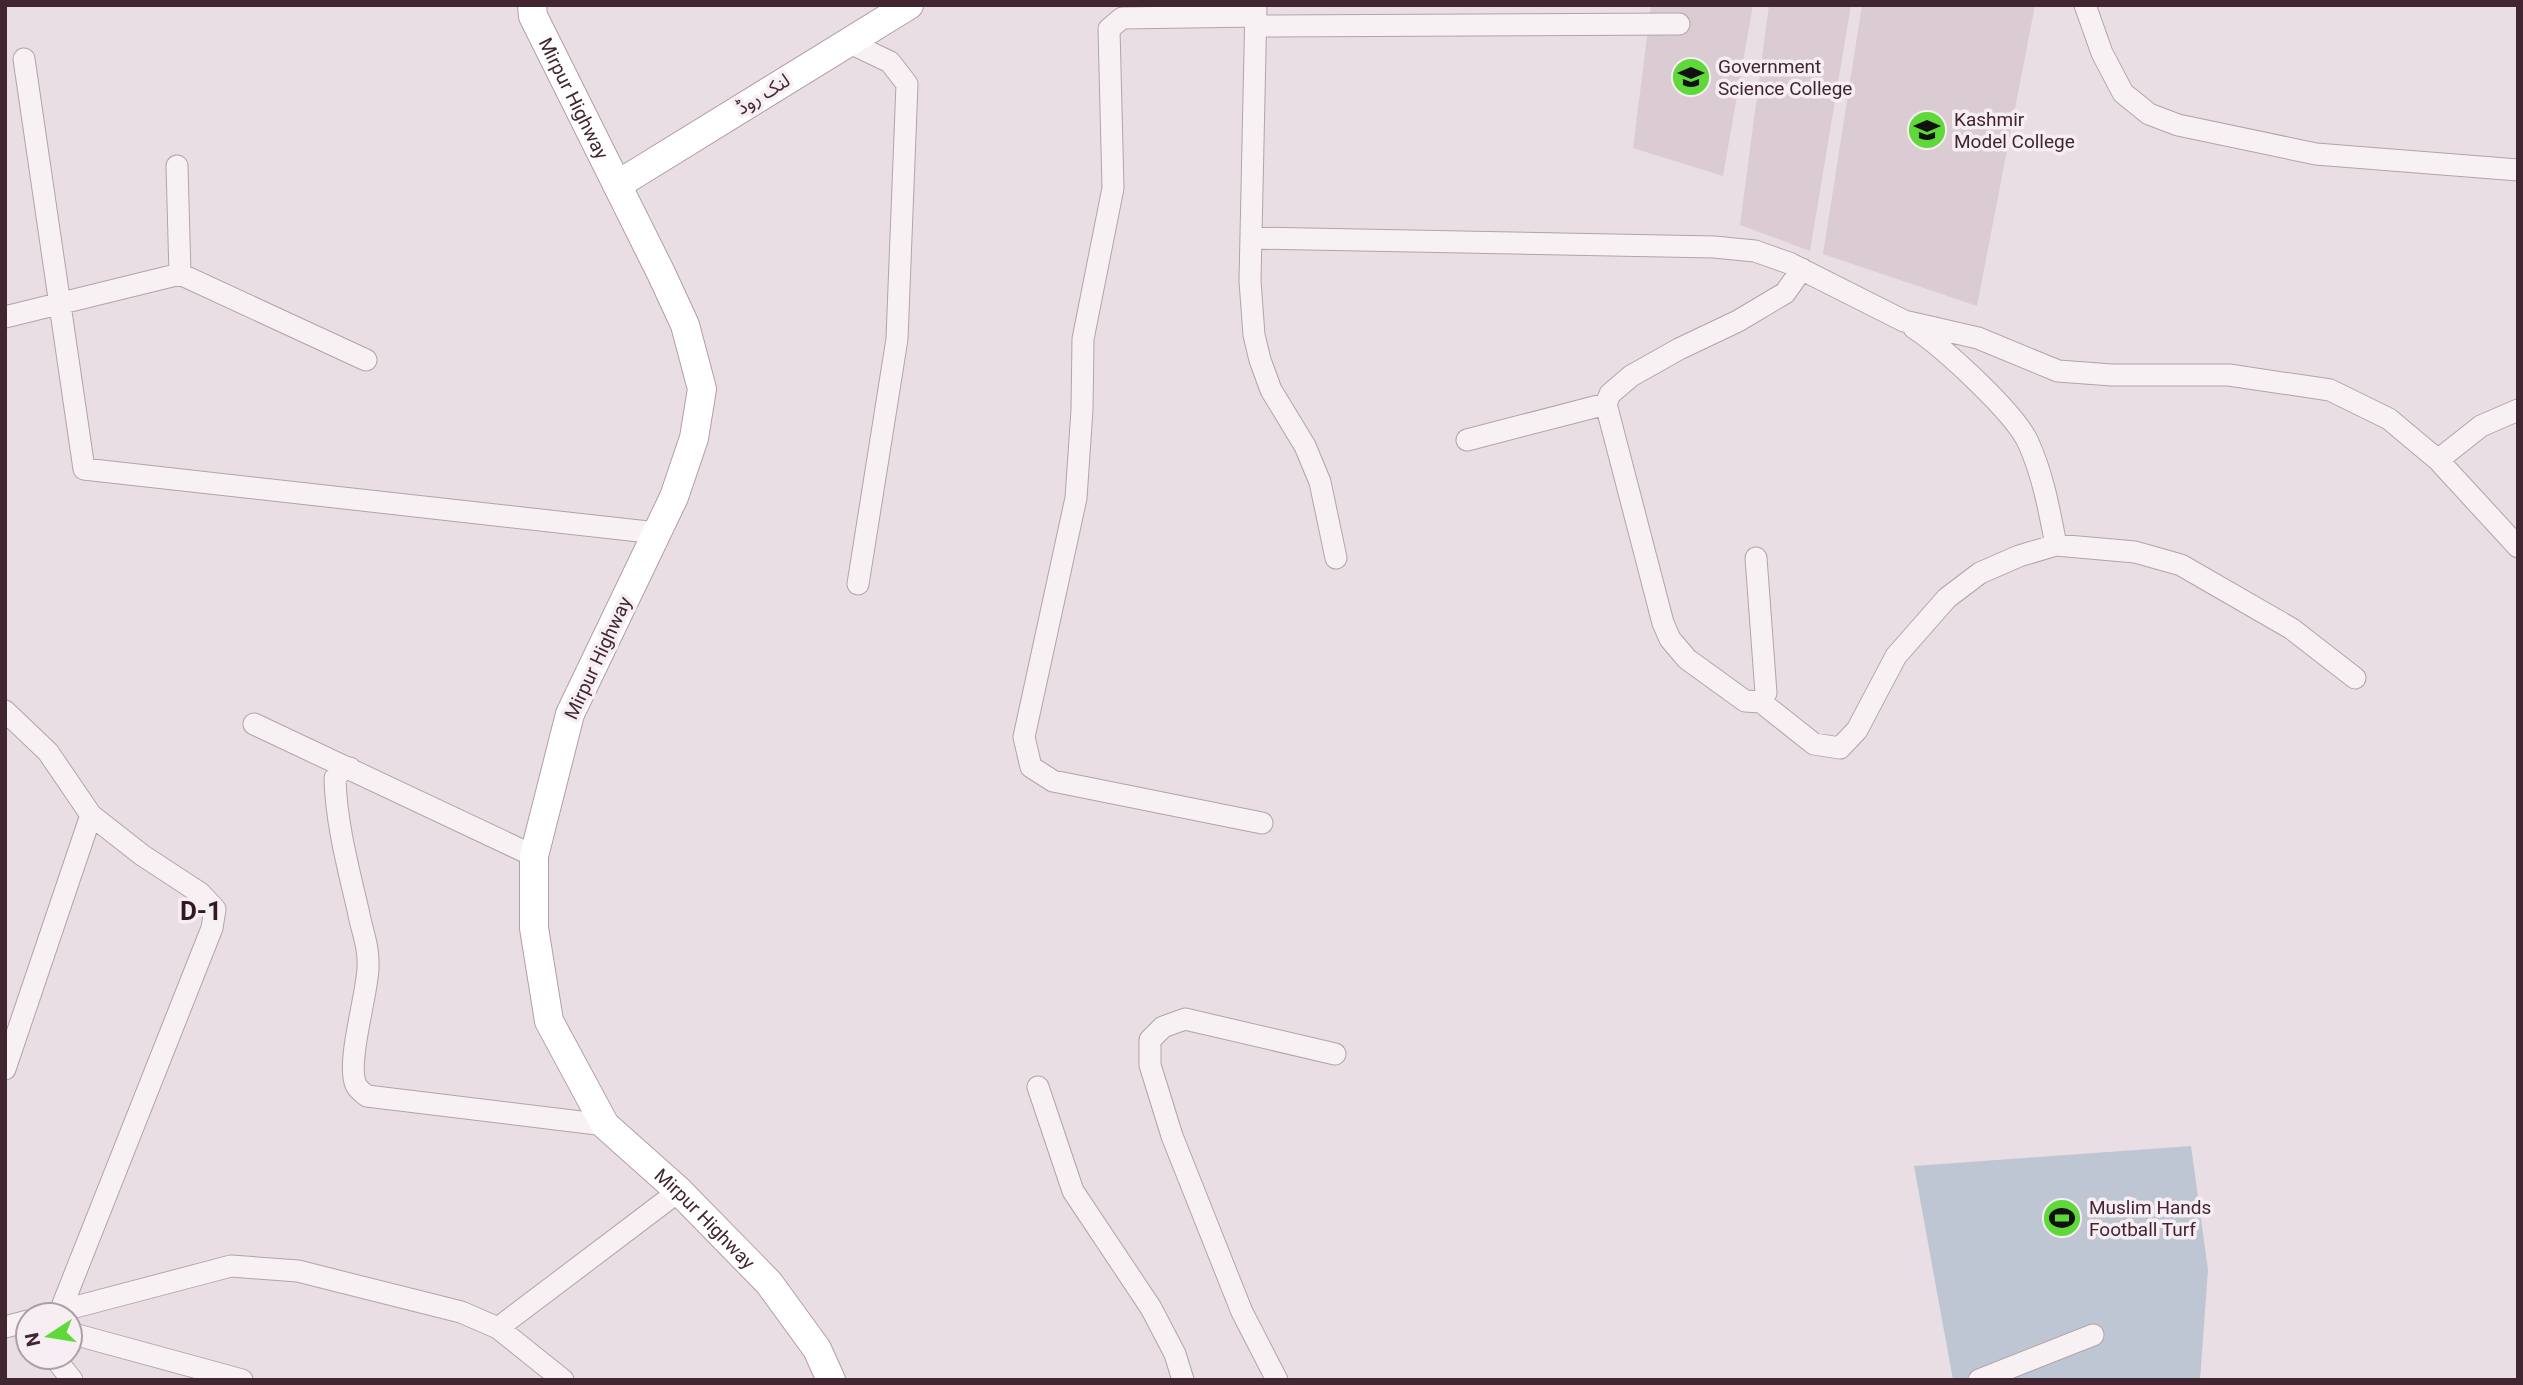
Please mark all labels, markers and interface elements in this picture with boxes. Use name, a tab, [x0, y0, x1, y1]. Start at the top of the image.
street label: Mirpur Highway	[534, 34, 614, 163]
place label: Government Science College	[1718, 55, 1852, 100]
school or university icon: Government Science College	[1670, 56, 1712, 98]
street label: لنک روڈ	[732, 69, 794, 119]
place label: Kashmir Model College	[1954, 108, 2075, 153]
school or university icon: Kashmir Model College	[1906, 109, 1948, 151]
street label: Mirpur Highway	[560, 593, 636, 723]
district label: D-1	[180, 896, 222, 926]
street label: Mirpur Highway	[650, 1163, 760, 1274]
place label: Muslim Hands Football Turf	[2089, 1196, 2211, 1241]
sports icon: Muslim Hands Football Turf	[2041, 1197, 2083, 1239]
north arrow	[14, 1301, 84, 1371]
text: N	[20, 1330, 46, 1348]

